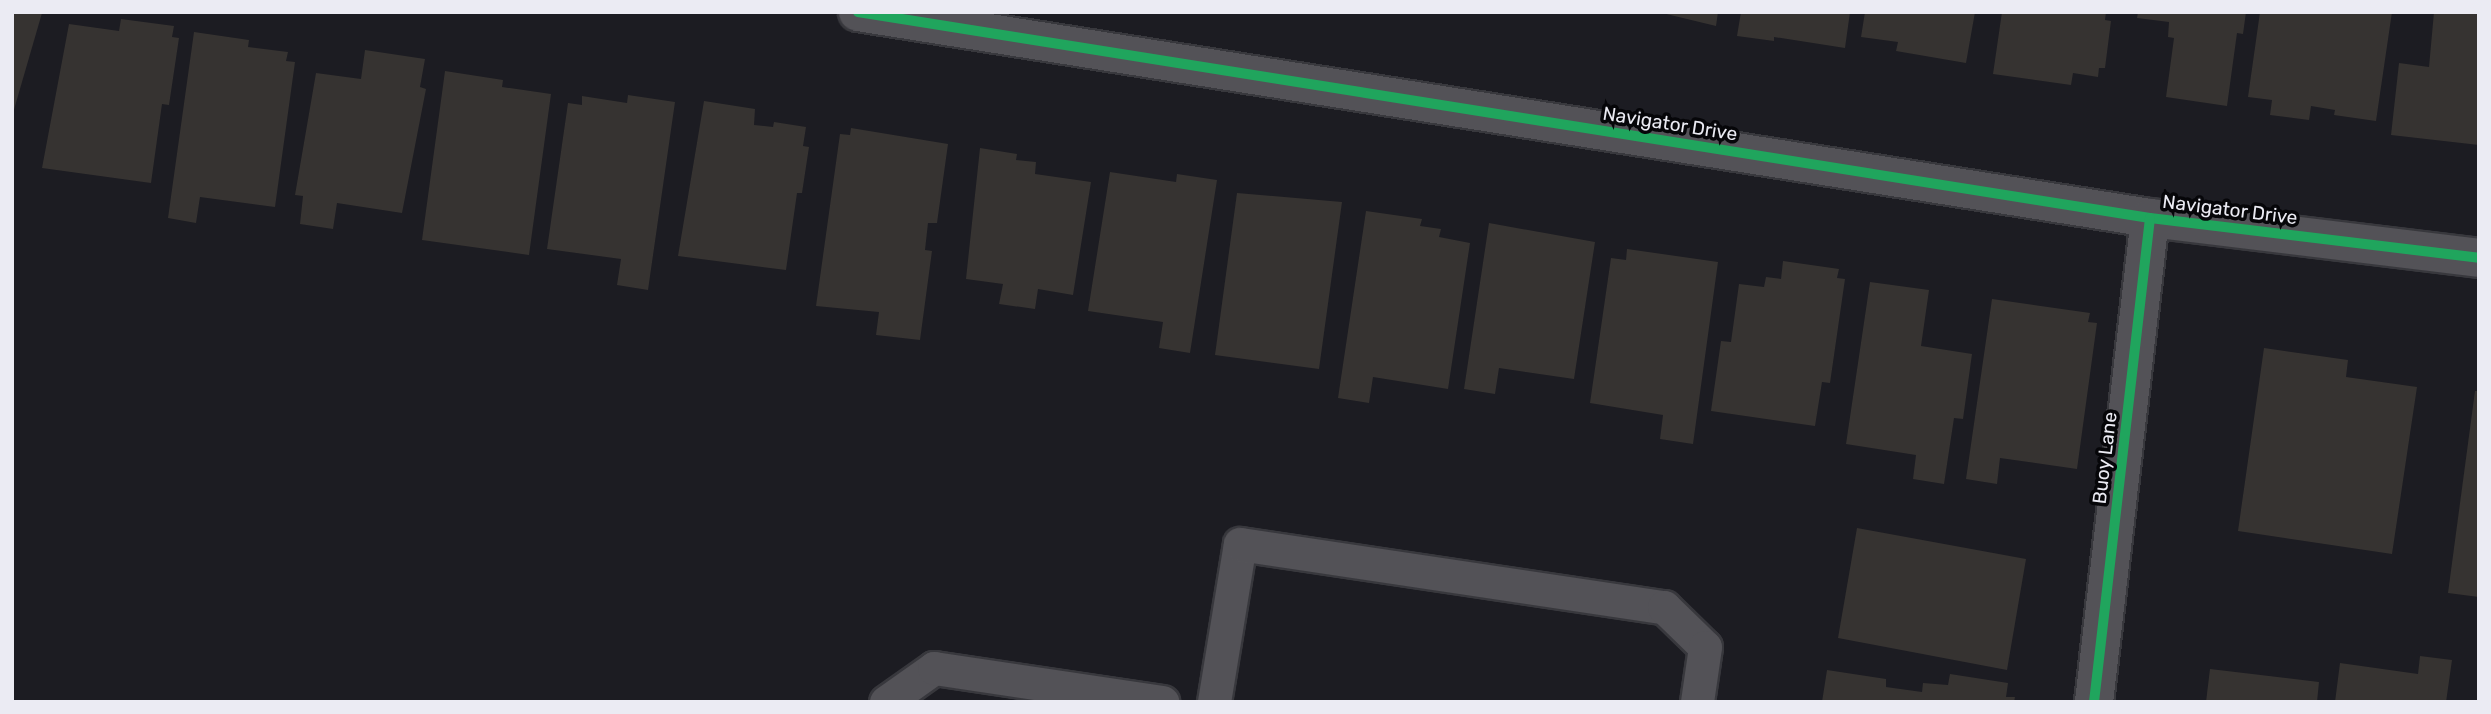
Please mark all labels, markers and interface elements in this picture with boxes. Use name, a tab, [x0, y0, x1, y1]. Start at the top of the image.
street label: Navigator Drive	[1601, 102, 1739, 146]
street label: Navigator Drive	[2161, 190, 2299, 230]
street label: Buoy Lane	[2088, 410, 2122, 506]

